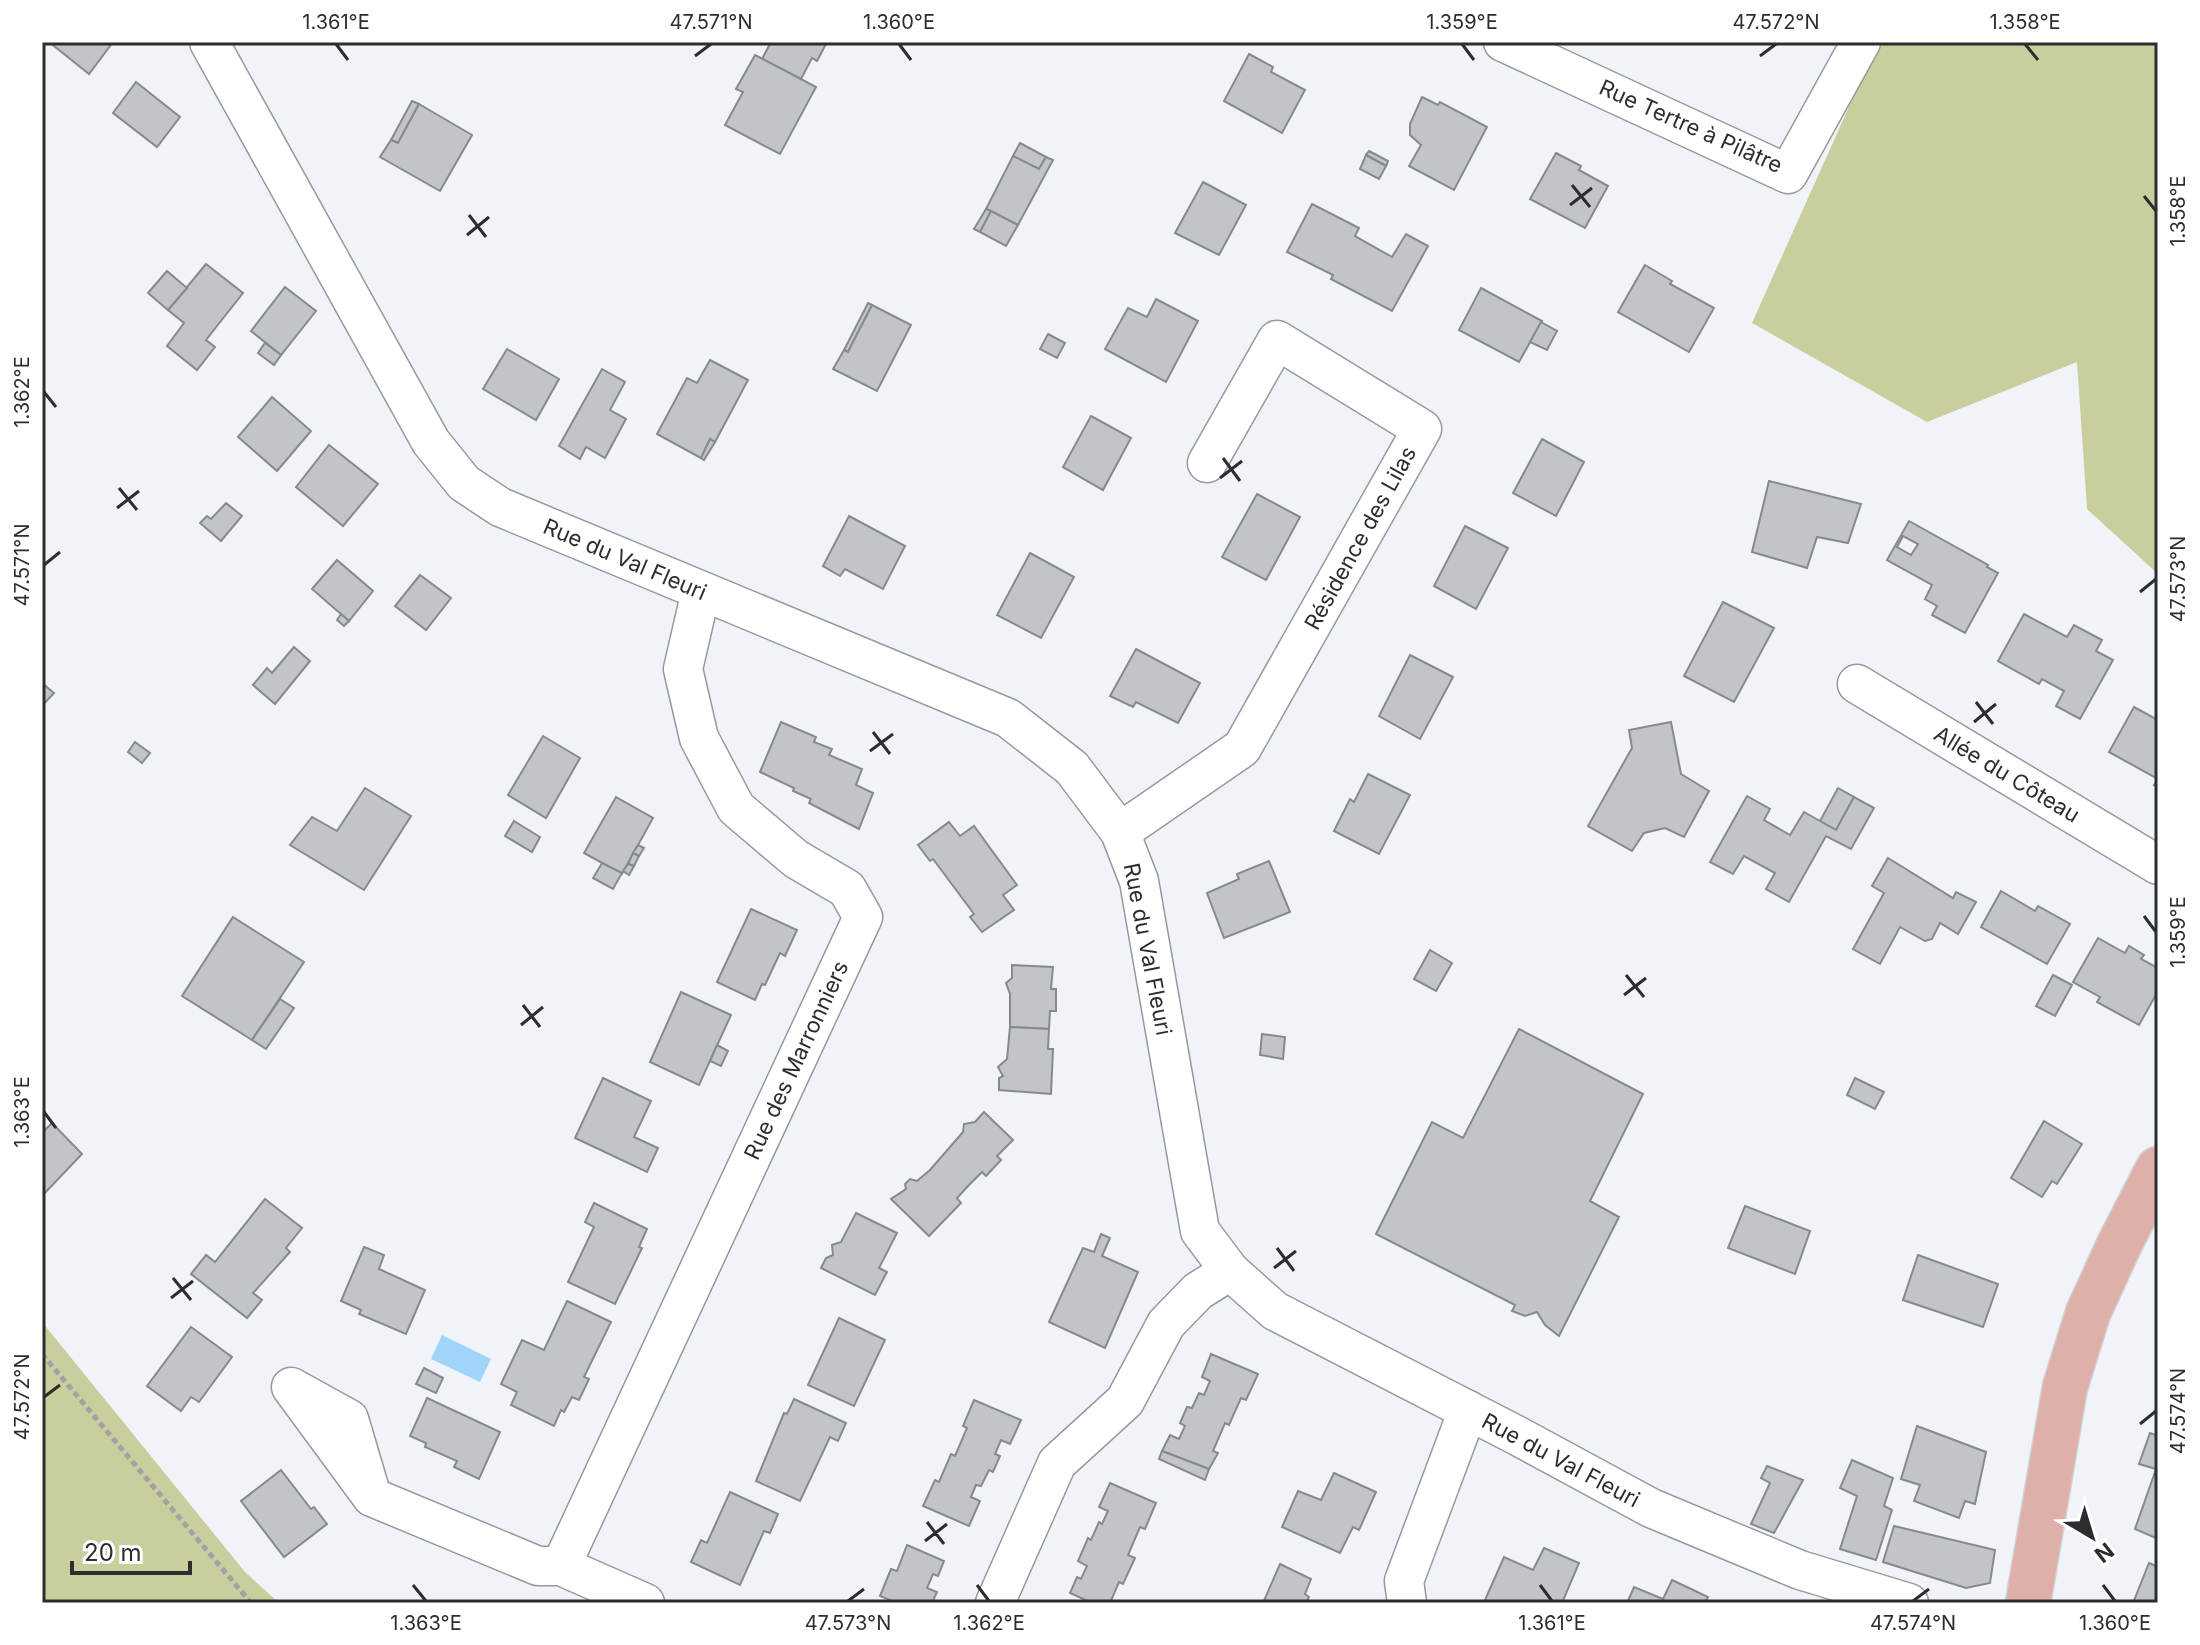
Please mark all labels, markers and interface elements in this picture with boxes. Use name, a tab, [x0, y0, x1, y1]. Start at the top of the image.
text: 1.361°E	[302, 10, 370, 34]
text: 47.571°N	[669, 10, 753, 34]
text: 1.360°E	[863, 10, 935, 34]
text: 1.359°E	[1426, 10, 1498, 34]
text: 47.572°N	[1732, 10, 1820, 34]
text: 1.358°E	[1989, 10, 2061, 34]
street label: Rue Tertre à Pilâtre	[1595, 74, 1787, 178]
text: 1.358°E	[2166, 175, 2190, 247]
text: 1.362°E	[10, 356, 34, 428]
street label: Résidence des Lilas	[1299, 442, 1421, 634]
street label: Rue du Val Fleuri	[539, 513, 711, 605]
text: 47.571°N	[10, 523, 34, 607]
text: 47.573°N	[2166, 536, 2190, 622]
street label: Allée du Côteau	[1930, 720, 2084, 828]
street label: Rue du Val Fleuri	[1119, 861, 1177, 1037]
text: 1.359°E	[2166, 896, 2190, 968]
street label: Rue des Marronniers	[739, 956, 853, 1164]
text: 1.363°E	[10, 1076, 34, 1148]
text: 47.572°N	[10, 1353, 34, 1441]
text: 47.574°N	[2166, 1368, 2190, 1454]
street label: Rue du Val Fleuri	[1478, 1407, 1644, 1513]
north arrow	[2052, 1497, 2132, 1577]
scale bar	[72, 1525, 190, 1575]
text: N	[2090, 1537, 2119, 1568]
text: 20 m	[84, 1538, 142, 1567]
text: 1.363°E	[390, 1611, 462, 1635]
text: 47.573°N	[805, 1611, 891, 1635]
text: 1.362°E	[953, 1611, 1025, 1635]
text: 1.361°E	[1518, 1611, 1586, 1635]
text: 47.574°N	[1870, 1611, 1956, 1635]
text: 1.360°E	[2079, 1611, 2151, 1635]

